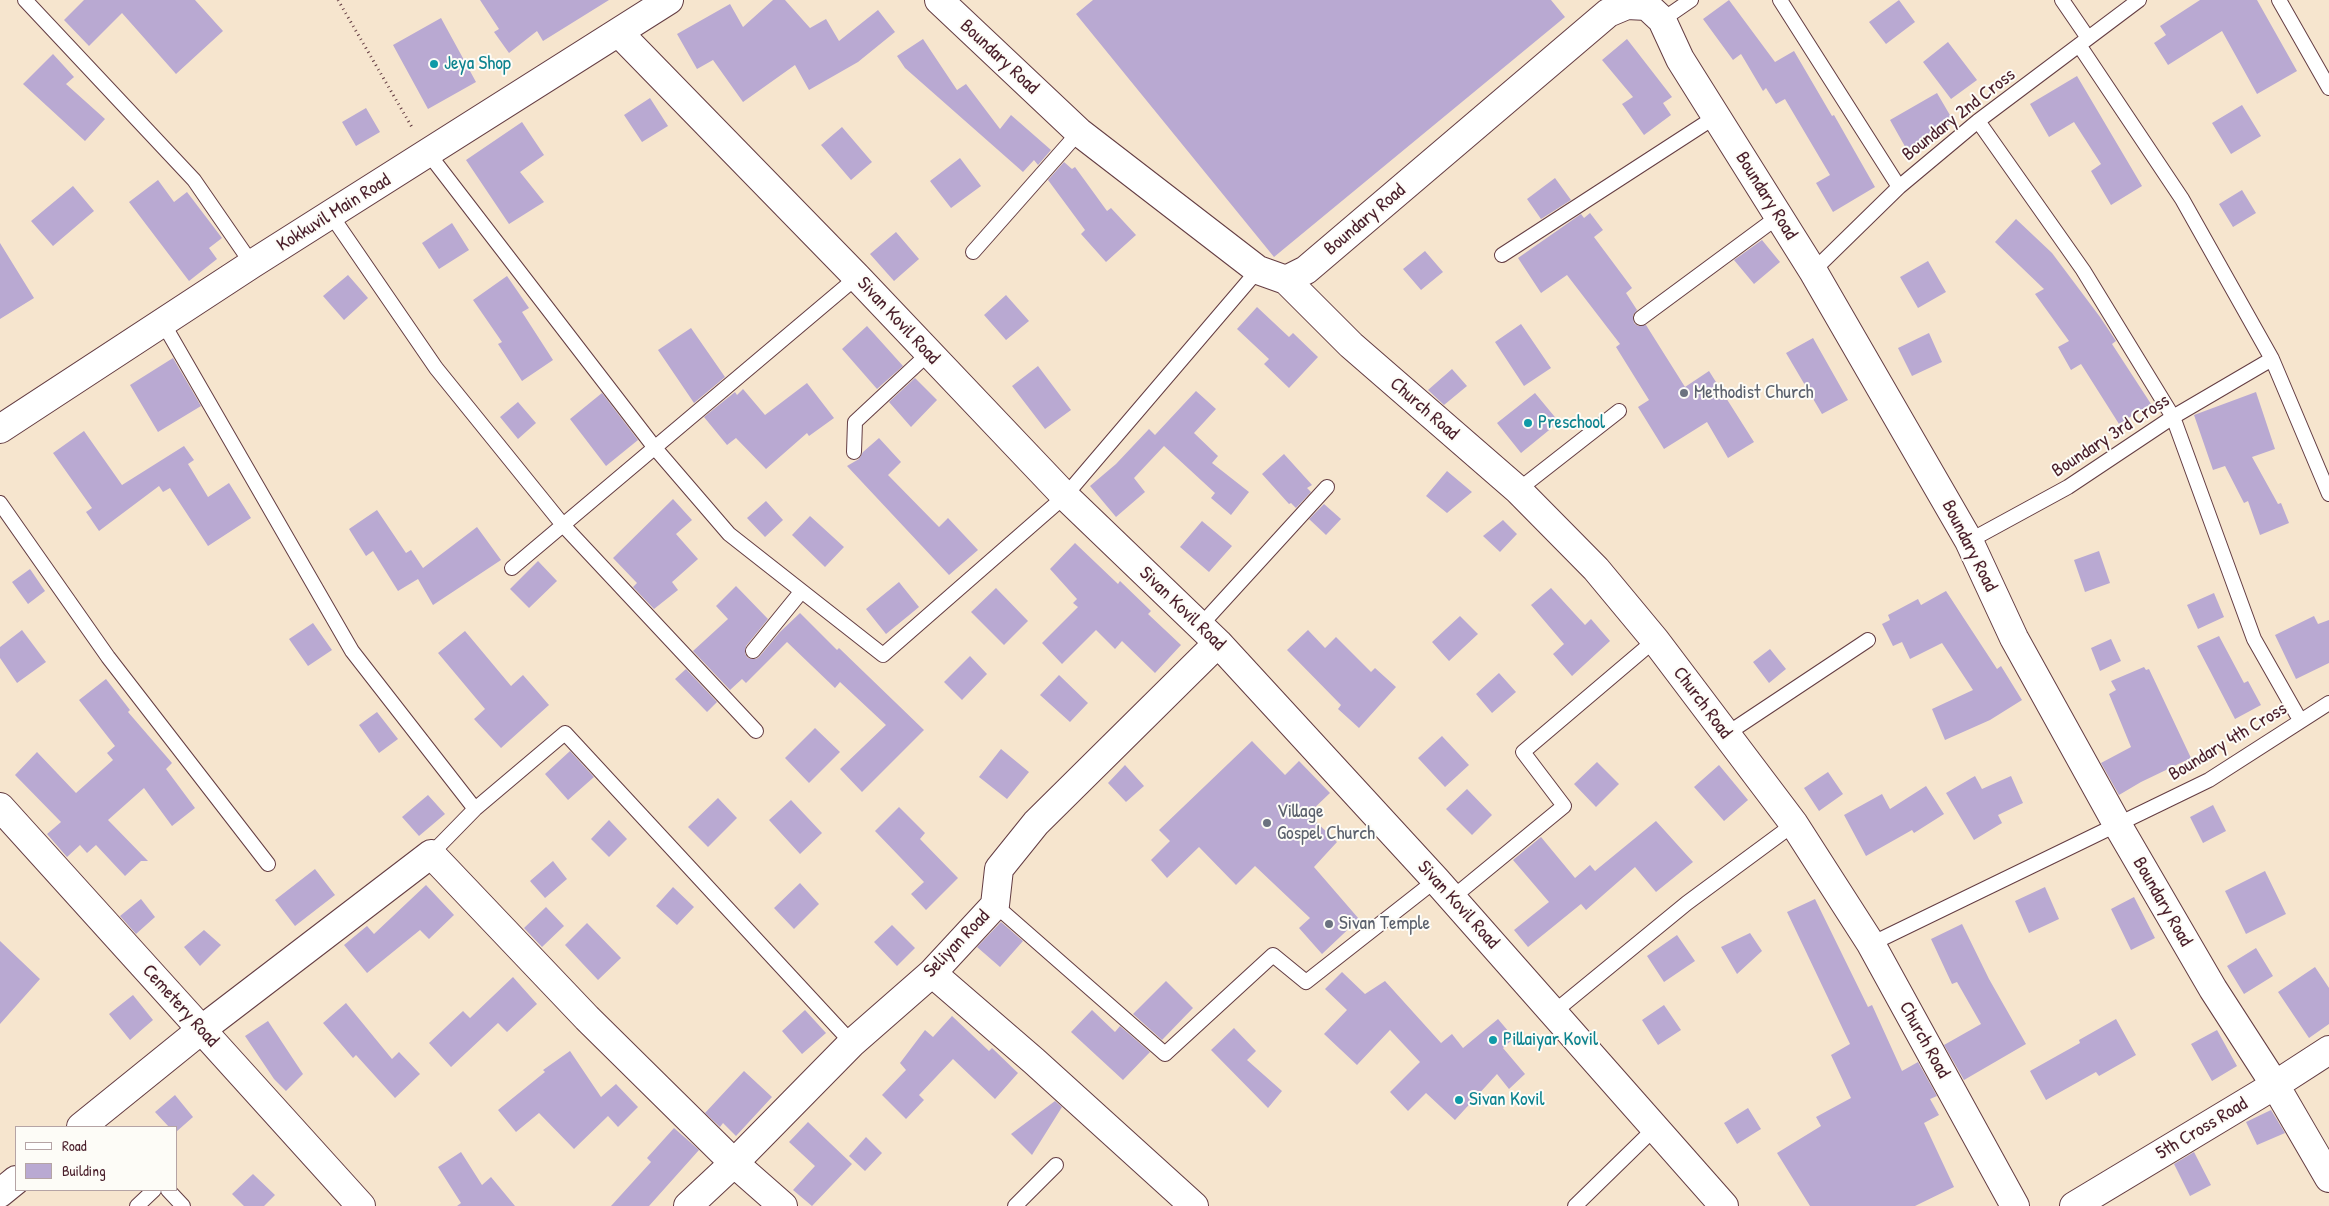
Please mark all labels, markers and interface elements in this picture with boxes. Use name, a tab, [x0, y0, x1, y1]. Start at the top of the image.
street label: Boundary Road	[955, 15, 1043, 99]
place label: Jeya Shop	[444, 53, 511, 75]
marker: Jeya Shop	[428, 58, 440, 70]
street label: Boundary 2nd Cross	[1898, 64, 2020, 166]
street label: Boundary Road	[1730, 148, 1802, 244]
street label: Kokkuvil Main Road	[273, 169, 395, 257]
street label: Boundary Road	[1320, 179, 1410, 261]
street label: Sivan Kovil Road	[852, 273, 944, 369]
street label: Church Road	[1385, 373, 1463, 445]
place label: Methodist Church	[1694, 382, 1814, 404]
marker: Methodist Church	[1678, 387, 1690, 399]
street label: Boundary 3rd Cross	[2048, 389, 2174, 483]
place label: Preschool	[1538, 412, 1605, 434]
marker: Preschool	[1522, 417, 1534, 429]
street label: Boundary Road	[1936, 497, 2002, 595]
street label: Sivan Kovil Road	[1134, 562, 1230, 656]
street label: Church Road	[1668, 663, 1736, 743]
street label: Boundary 4th Cross	[2165, 698, 2291, 786]
place label: Village Gospel Church	[1277, 801, 1375, 845]
marker: Village Gospel Church	[1261, 817, 1273, 829]
street label: Boundary Road	[2127, 853, 2197, 951]
street label: Sivan Kovil Road	[1412, 856, 1504, 954]
street label: Seliyan Road	[919, 905, 995, 983]
place label: Sivan Temple	[1339, 913, 1430, 935]
marker: Sivan Temple	[1323, 918, 1335, 930]
street label: Cemetery Road	[137, 960, 223, 1052]
street label: Church Road	[1894, 998, 1954, 1082]
place label: Pillaiyar Kovil	[1503, 1029, 1598, 1051]
marker: Pillaiyar Kovil	[1487, 1034, 1499, 1046]
place label: Sivan Kovil	[1469, 1089, 1544, 1111]
street label: 5th Cross Road	[2152, 1093, 2252, 1165]
marker: Sivan Kovil	[1453, 1094, 1465, 1106]
legend	[15, 1126, 178, 1191]
text: Road	[62, 1135, 87, 1156]
text: Building	[62, 1160, 106, 1181]

